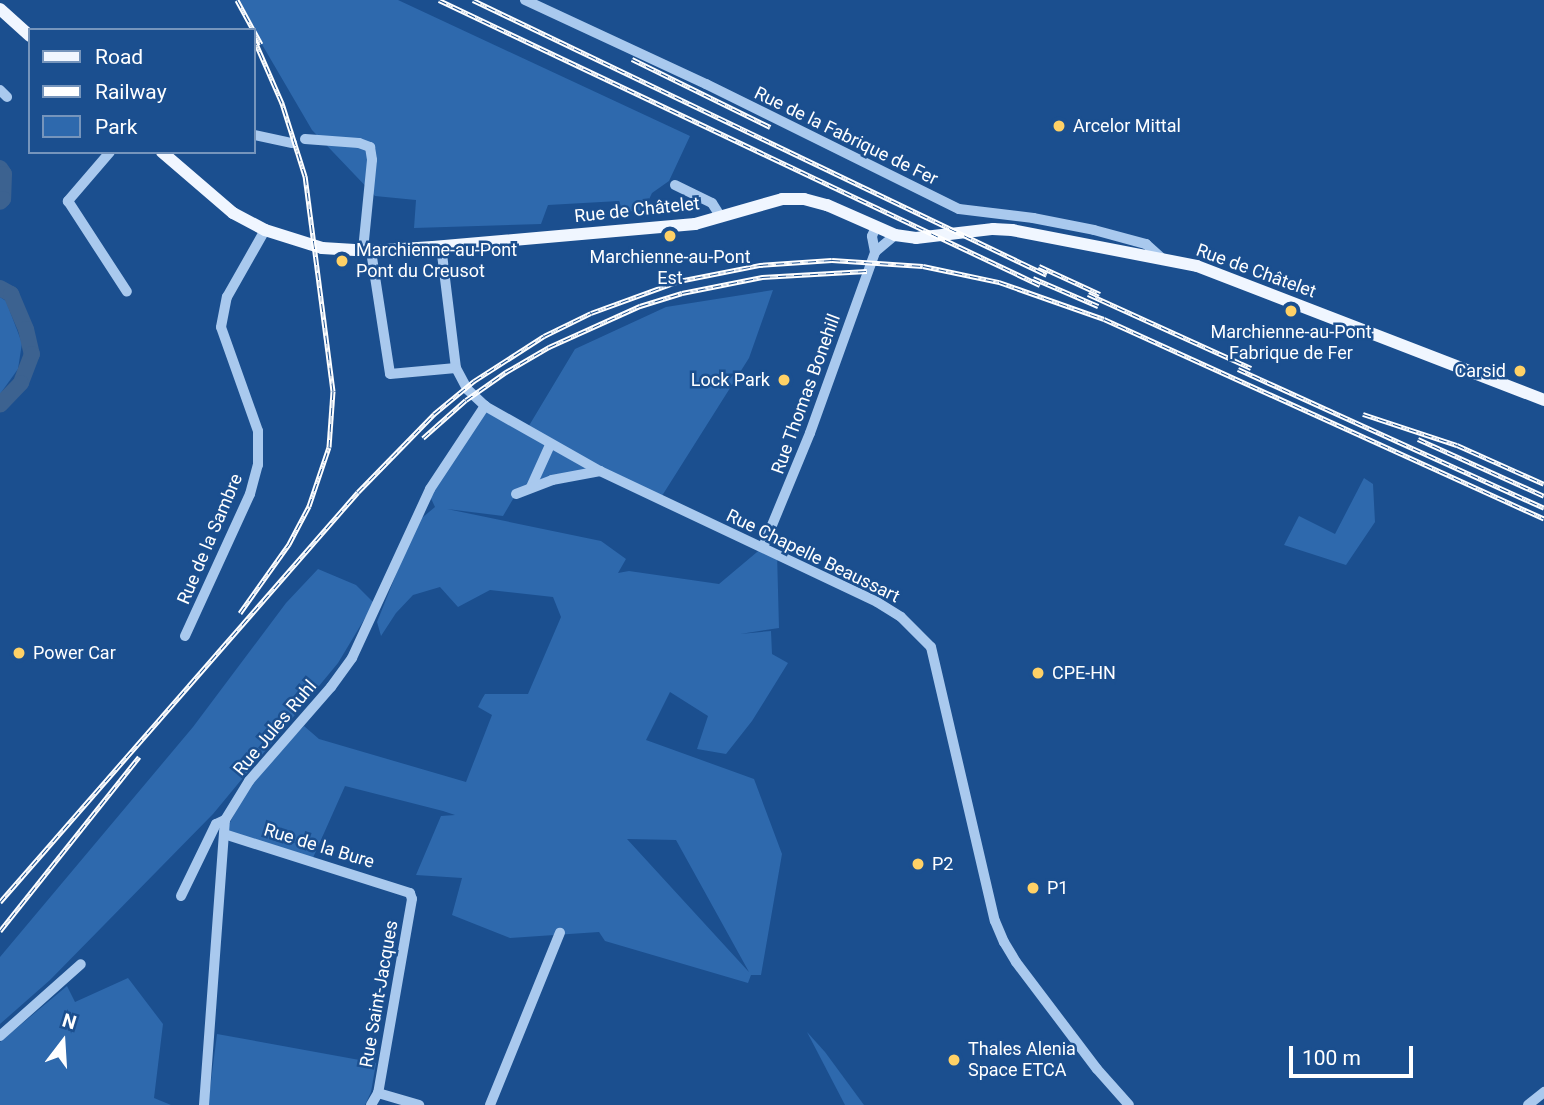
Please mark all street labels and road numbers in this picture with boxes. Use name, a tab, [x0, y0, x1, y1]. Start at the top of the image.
street label: Rue de la Fabrique de Fer	[751, 82, 941, 190]
street label: Rue de Châtelet	[573, 193, 701, 227]
street label: Rue de Châtelet	[1193, 239, 1319, 303]
street label: Rue Thomas Bonehill	[767, 311, 845, 477]
street label: Rue de la Sambre	[173, 470, 247, 608]
street label: Rue Chapelle Beaussart	[723, 505, 903, 607]
street label: Rue Jules Ruhl	[229, 676, 321, 780]
street label: Rue de la Bure	[261, 819, 377, 873]
street label: Rue Saint-Jacques	[355, 919, 403, 1069]

